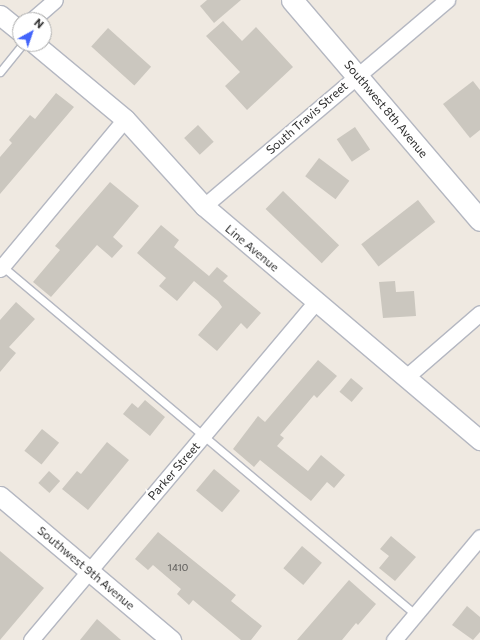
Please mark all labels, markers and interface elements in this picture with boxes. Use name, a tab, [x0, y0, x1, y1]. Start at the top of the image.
north arrow	[12, 12, 52, 52]
text: N	[32, 16, 47, 31]
street label: Southwest 8th Avenue	[341, 58, 431, 160]
street label: South Travis Street	[263, 79, 351, 157]
street label: Line Avenue	[222, 221, 282, 275]
street label: Parker Street	[145, 439, 203, 503]
street label: Southwest 9th Avenue	[35, 523, 137, 613]
house number: 1410	[168, 562, 188, 574]

